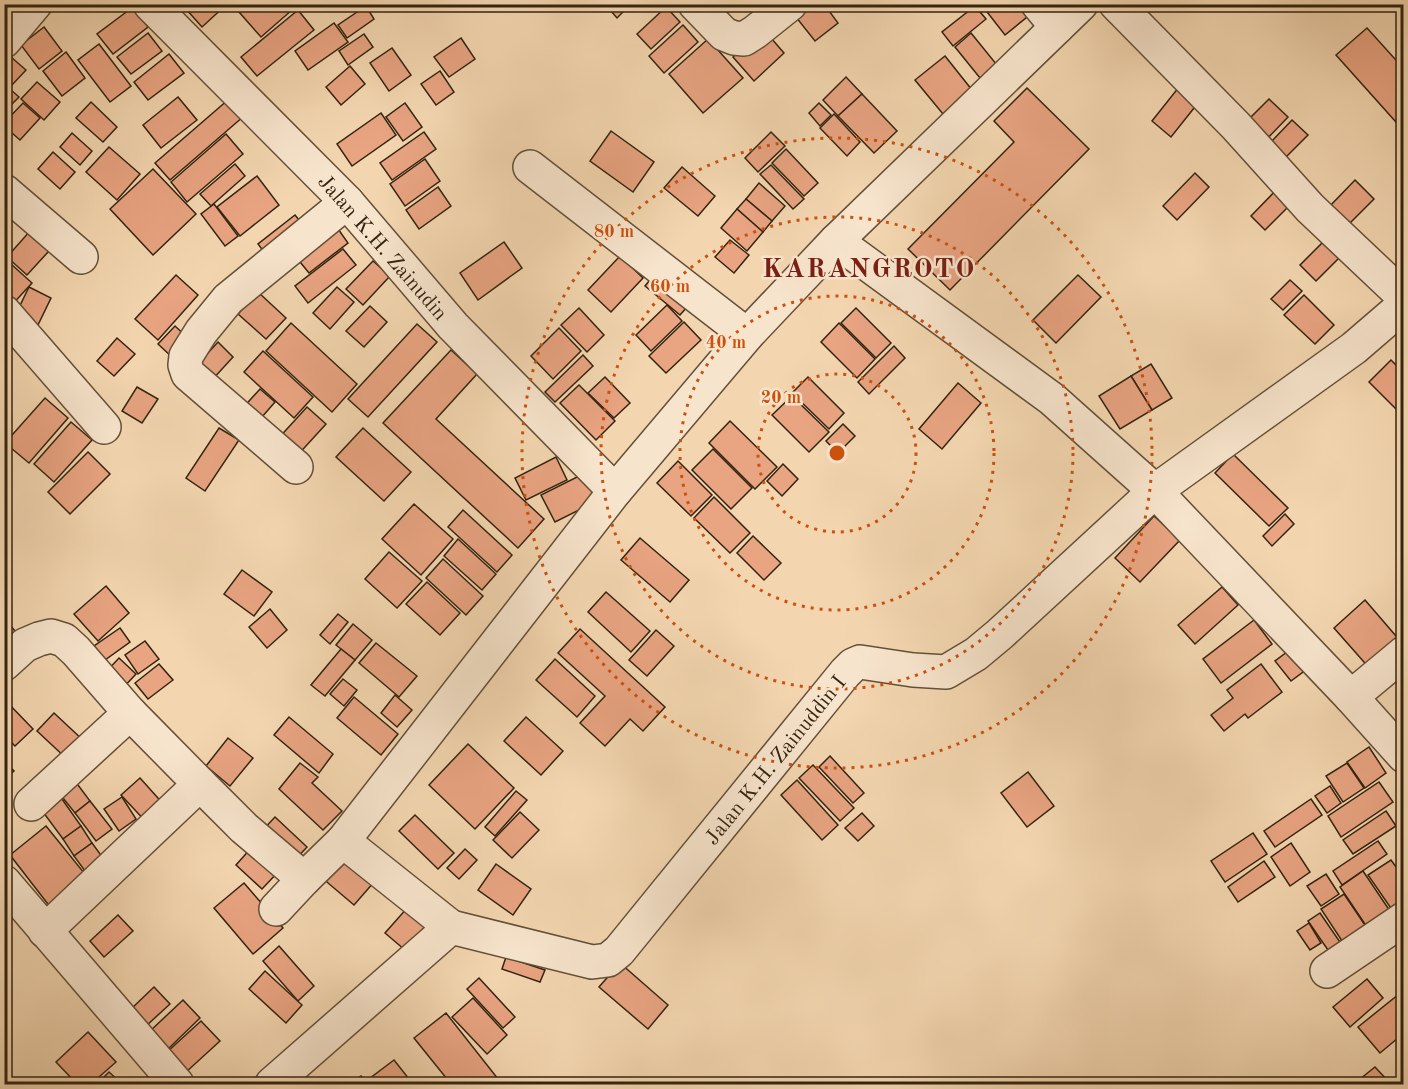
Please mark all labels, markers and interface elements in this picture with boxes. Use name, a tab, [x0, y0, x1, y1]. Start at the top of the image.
street label: Jalan K.H. Zainudin	[313, 171, 451, 325]
text: 80 m	[594, 223, 634, 241]
district label: KARANGROTO	[762, 256, 976, 283]
text: 60 m	[650, 278, 690, 296]
text: 40 m	[706, 334, 746, 352]
text: 20 m	[761, 389, 801, 407]
centre of rings	[827, 443, 847, 463]
street label: Jalan K.H. Zainuddin I	[702, 673, 851, 849]

